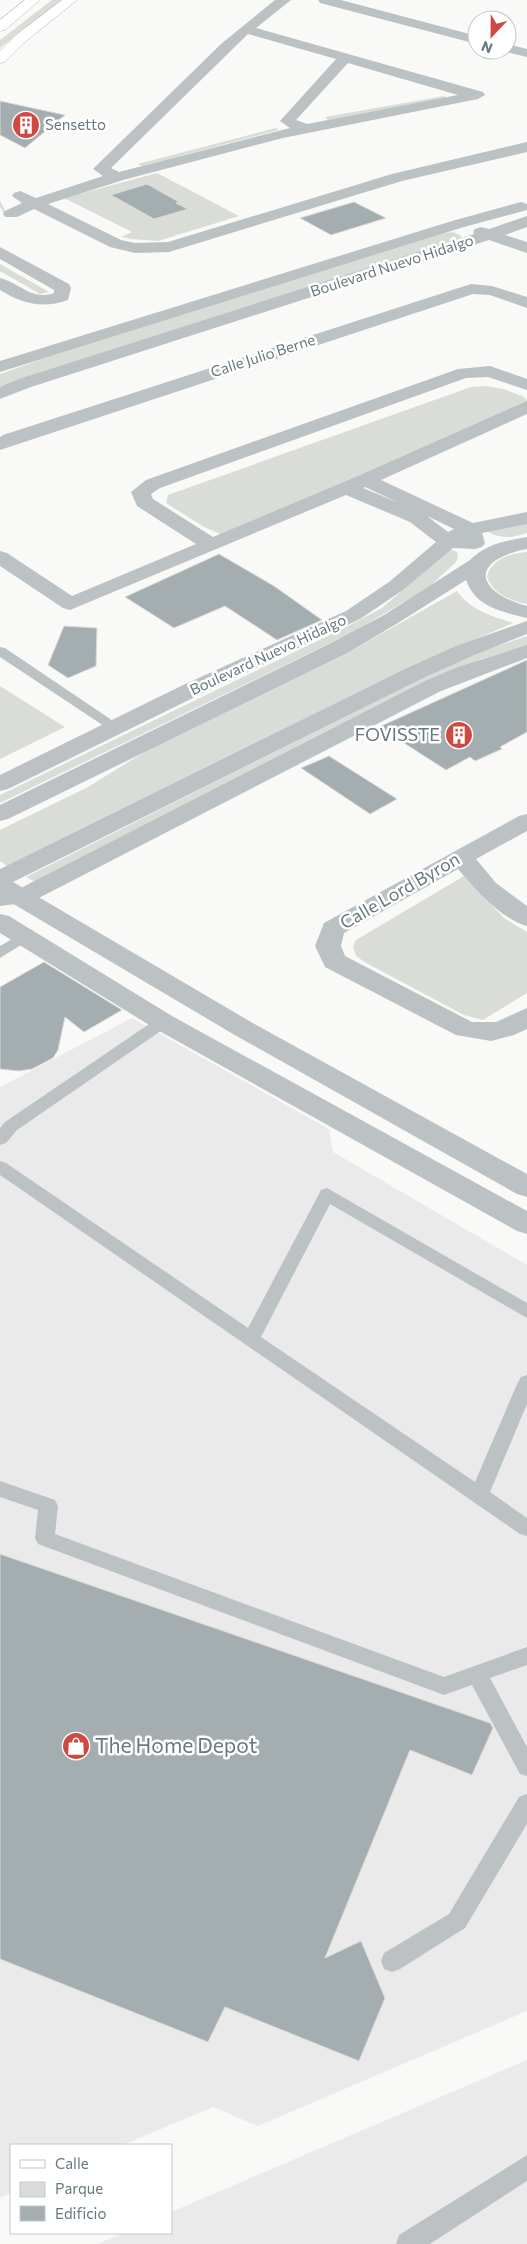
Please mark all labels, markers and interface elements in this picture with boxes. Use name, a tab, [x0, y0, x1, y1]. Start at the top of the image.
north arrow	[467, 10, 517, 60]
text: N	[479, 38, 495, 57]
building icon: Sensetto	[11, 110, 41, 140]
place label: Sensetto	[45, 115, 106, 133]
street label: Boulevard Nuevo Hidalgo	[308, 230, 475, 300]
street label: Calle Julio Berne	[208, 330, 317, 380]
street label: Boulevard Nuevo Hidalgo	[187, 610, 349, 698]
building icon: FOVISSTE	[444, 720, 474, 750]
place label: FOVISSTE	[355, 723, 440, 745]
street label: Calle Lord Byron	[336, 847, 463, 933]
shop icon: The Home Depot	[61, 1731, 91, 1761]
place label: The Home Depot	[95, 1732, 257, 1757]
legend	[10, 2144, 172, 2234]
text: Calle	[55, 2154, 89, 2172]
text: Parque	[55, 2179, 103, 2197]
text: Edificio	[55, 2204, 106, 2222]

